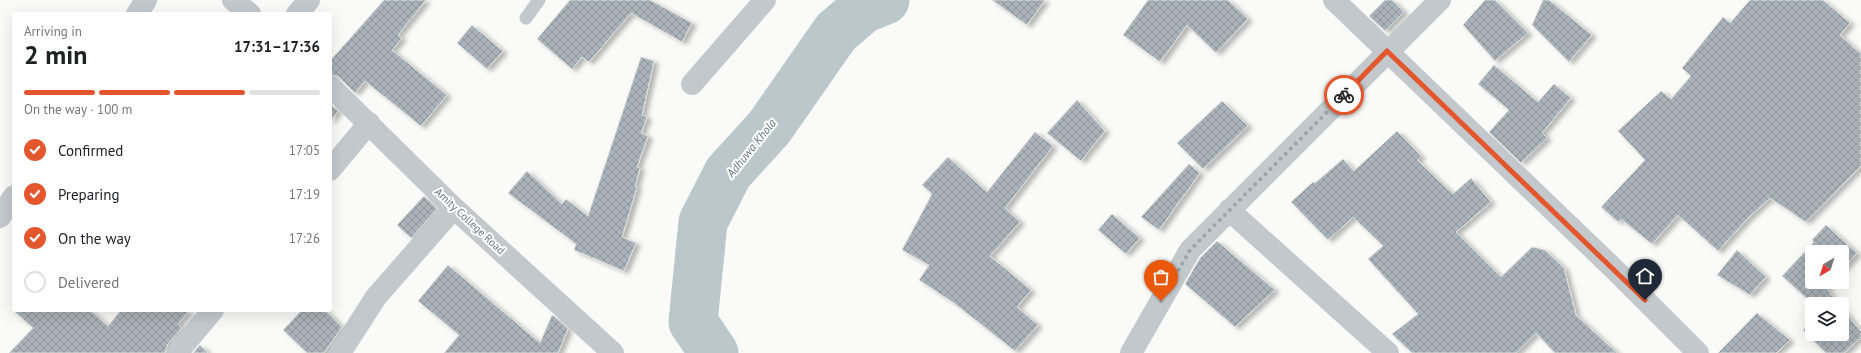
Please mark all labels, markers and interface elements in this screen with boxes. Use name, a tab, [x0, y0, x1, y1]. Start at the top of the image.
text: Arriving in	[24, 23, 82, 40]
text: 17:31–17:36	[234, 37, 320, 56]
text: 2 min	[24, 38, 87, 71]
courier	[1324, 75, 1364, 115]
icon: bike	[1333, 84, 1355, 106]
text: On the way · 100 m	[24, 101, 132, 118]
water label: Adhuwa Khola	[722, 116, 779, 181]
icon: check	[24, 139, 46, 161]
text: Confirmed	[58, 141, 123, 160]
text: 17:05	[289, 142, 320, 159]
icon: check	[24, 183, 46, 205]
text: Preparing	[58, 185, 120, 204]
street label: Amity College Road	[432, 185, 508, 257]
text: 17:19	[289, 186, 320, 203]
icon: check	[24, 227, 46, 249]
text: On the way	[58, 229, 131, 248]
text: 17:26	[289, 230, 320, 247]
north arrow	[1805, 245, 1849, 289]
map controls	[1805, 245, 1849, 341]
pin	[1628, 259, 1662, 300]
pin	[1144, 260, 1178, 301]
icon: home	[1634, 265, 1656, 287]
icon: bag	[1150, 266, 1172, 288]
text: Delivered	[58, 273, 119, 292]
button: layers	[1805, 297, 1849, 341]

